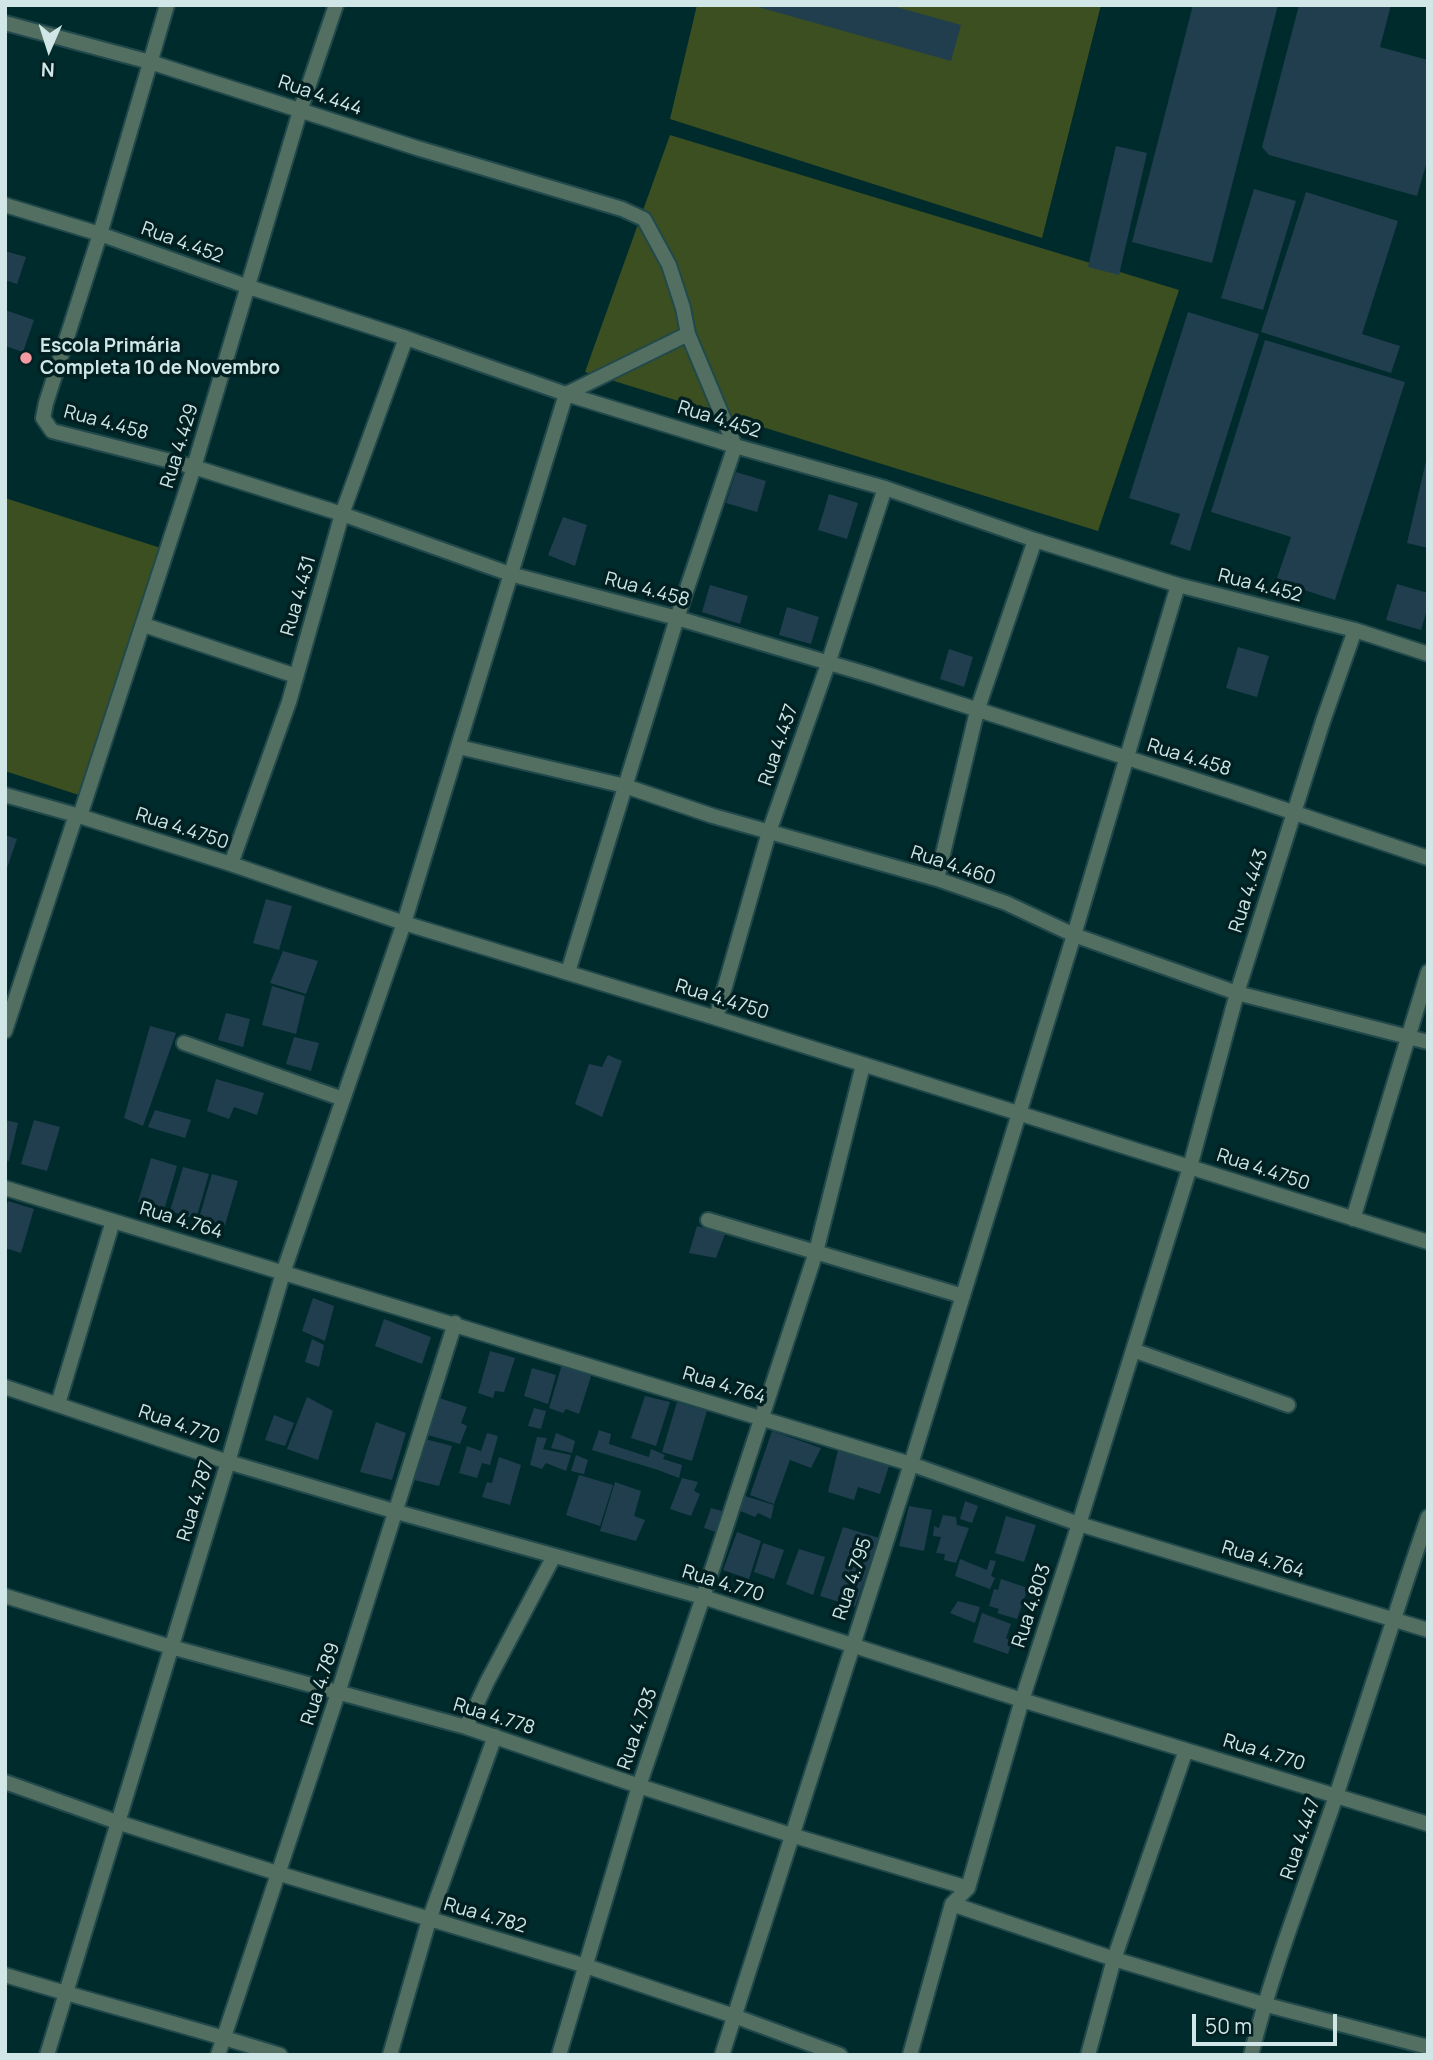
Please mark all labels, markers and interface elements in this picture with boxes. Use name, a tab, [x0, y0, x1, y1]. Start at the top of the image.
north arrow	[14, 14, 84, 84]
text: N	[40, 57, 55, 83]
street label: Rua 4.444	[275, 71, 365, 121]
street label: Rua 4.452	[138, 218, 226, 268]
place label: Escola Primária Completa 10 de Novembro	[40, 336, 280, 380]
marker: Escola Primária Completa 10 de Novembro	[18, 350, 34, 366]
street label: Rua 4.452	[675, 397, 763, 443]
street label: Rua 4.458	[61, 401, 151, 445]
street label: Rua 4.429	[156, 401, 204, 491]
street label: Rua 4.431	[277, 553, 321, 639]
street label: Rua 4.452	[1216, 565, 1304, 607]
street label: Rua 4.458	[602, 568, 692, 612]
street label: Rua 4.437	[754, 701, 804, 789]
street label: Rua 4.458	[1144, 734, 1234, 782]
street label: Rua 4.4750	[133, 803, 231, 855]
street label: Rua 4.460	[908, 842, 998, 890]
street label: Rua 4.443	[1225, 846, 1273, 936]
street label: Rua 4.4750	[672, 975, 772, 1025]
street label: Rua 4.4750	[1214, 1144, 1312, 1196]
street label: Rua 4.764	[137, 1198, 225, 1244]
street label: Rua 4.764	[680, 1363, 768, 1409]
street label: Rua 4.770	[135, 1400, 223, 1450]
street label: Rua 4.787	[173, 1458, 219, 1544]
street label: Rua 4.795	[829, 1535, 877, 1623]
street label: Rua 4.764	[1219, 1537, 1307, 1583]
street label: Rua 4.770	[679, 1561, 767, 1607]
street label: Rua 4.803	[1008, 1561, 1056, 1651]
street label: Rua 4.789	[297, 1640, 345, 1728]
street label: Rua 4.793	[613, 1685, 663, 1773]
street label: Rua 4.778	[451, 1694, 537, 1740]
street label: Rua 4.770	[1220, 1730, 1308, 1776]
street label: Rua 4.447	[1276, 1795, 1326, 1883]
street label: Rua 4.782	[441, 1893, 529, 1939]
scale bar	[1195, 2000, 1340, 2044]
text: 50 m	[1205, 2012, 1252, 2040]

